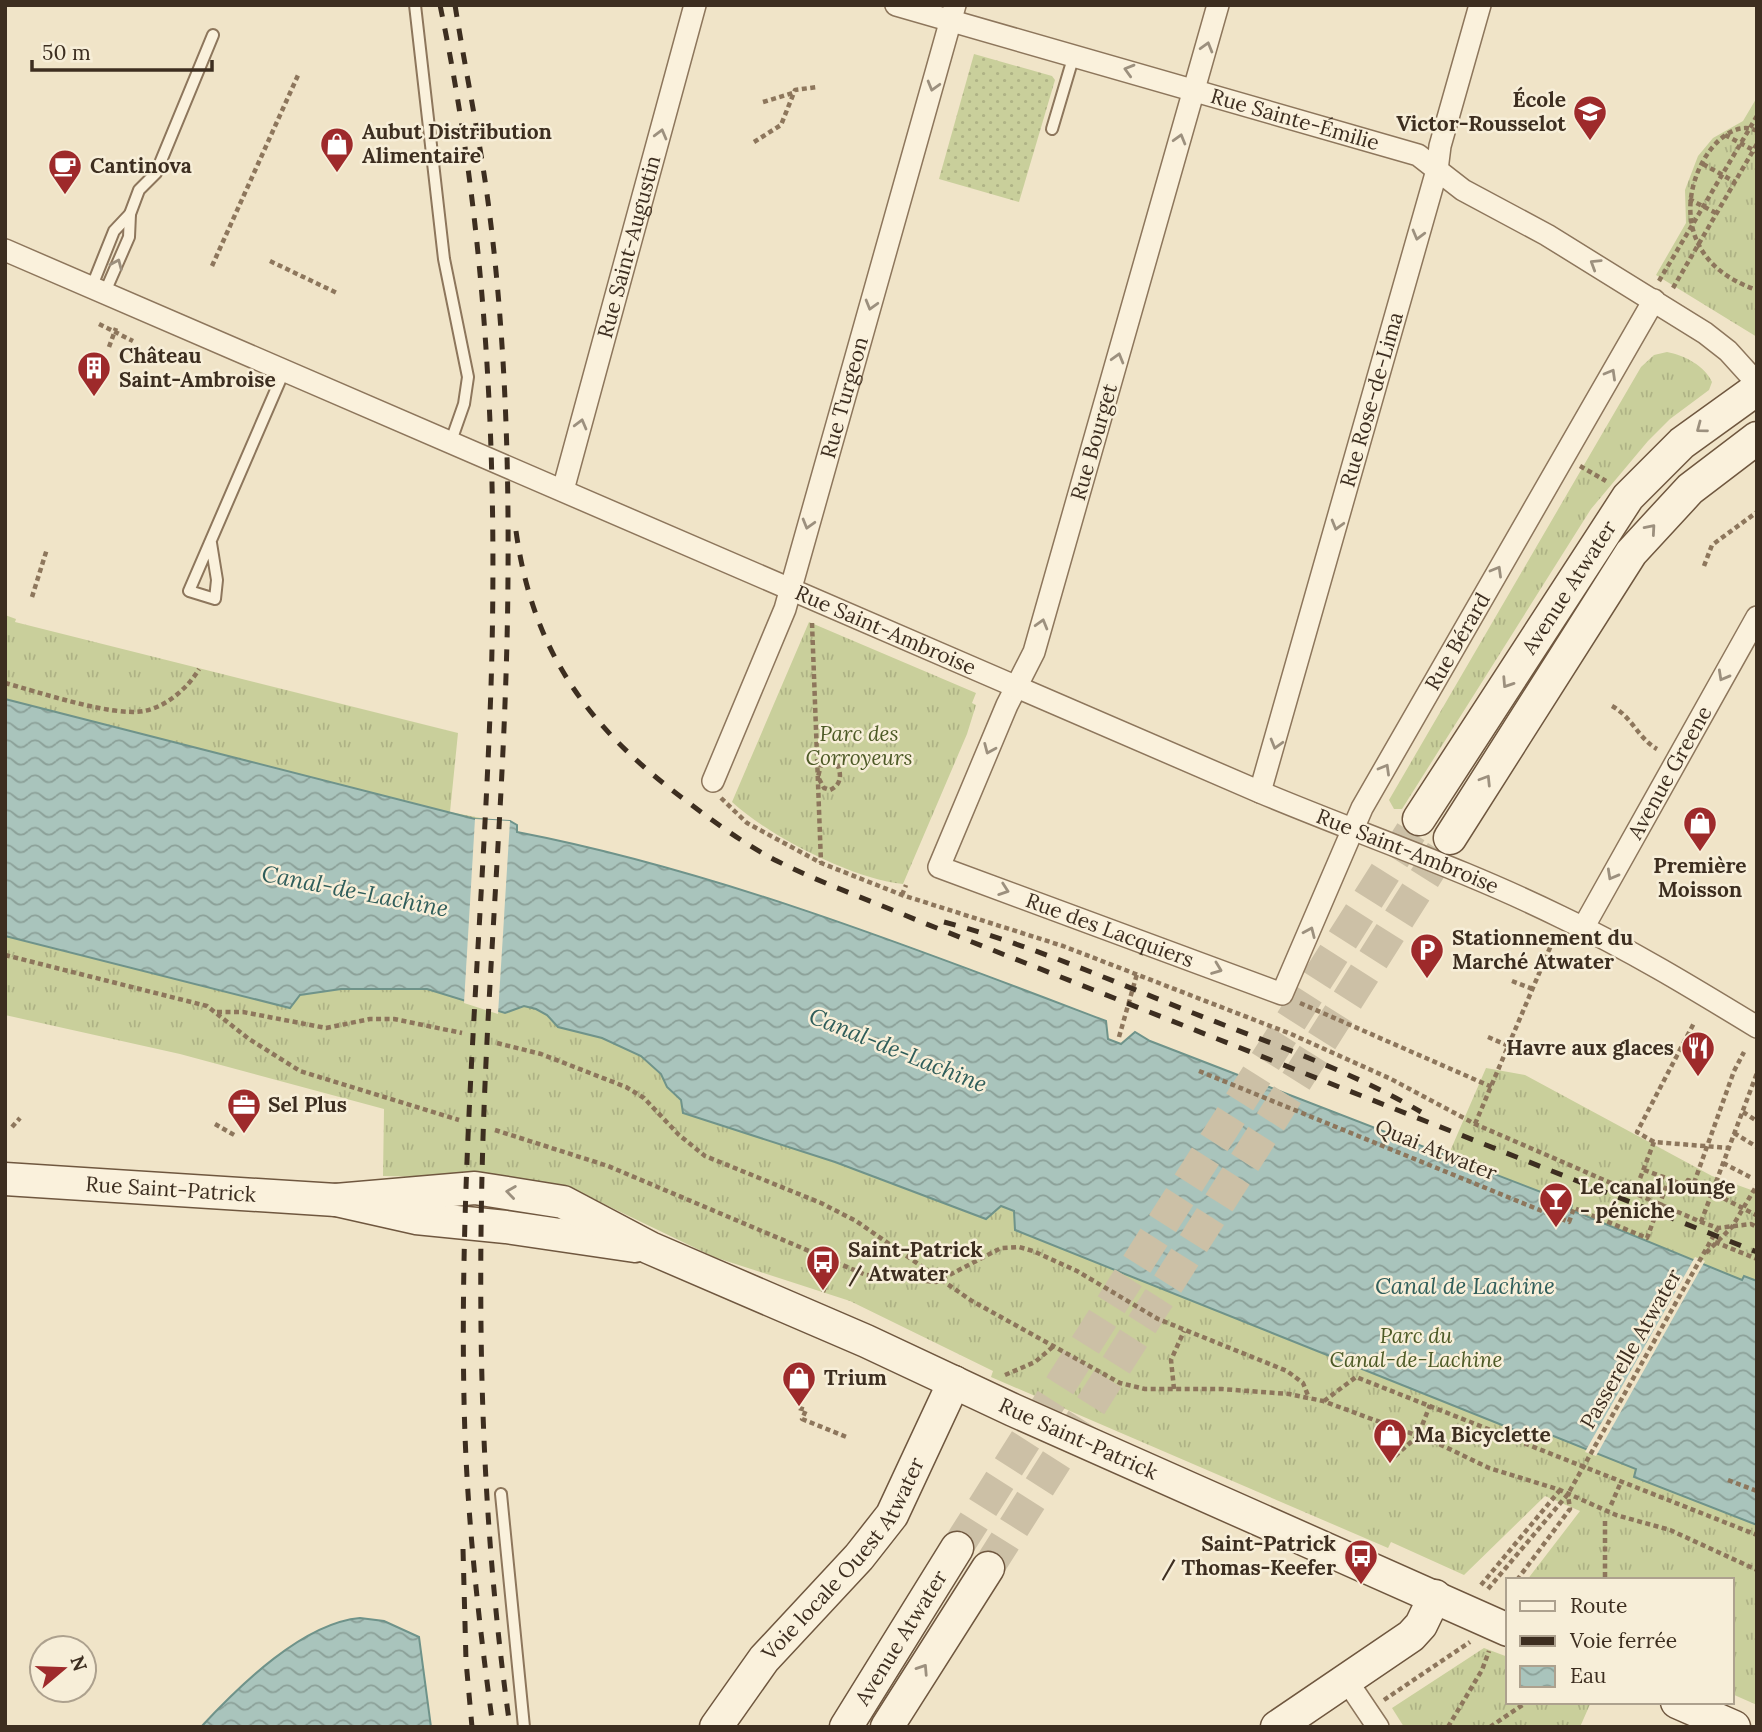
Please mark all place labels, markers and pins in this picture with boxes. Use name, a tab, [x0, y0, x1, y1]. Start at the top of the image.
place label: École Victor-Rousselot	[1396, 86, 1566, 137]
school or university icon: École Victor-Rousselot	[1571, 93, 1609, 142]
place label: Aubut Distribution Alimentaire	[362, 118, 552, 169]
shop icon: Aubut Distribution Alimentaire	[318, 125, 356, 174]
cafe icon: Cantinova	[46, 147, 84, 196]
place label: Cantinova	[90, 152, 192, 179]
place label: Château Saint-Ambroise	[119, 342, 276, 393]
building icon: Château Saint-Ambroise	[75, 349, 113, 398]
shop icon: Première Moisson	[1681, 804, 1719, 853]
place label: Première Moisson	[1653, 852, 1747, 903]
place label: Stationnement du Marché Atwater	[1452, 924, 1633, 975]
parking icon: Stationnement du Marché Atwater	[1408, 931, 1446, 980]
restaurant icon: Havre aux glaces	[1679, 1029, 1717, 1078]
place label: Havre aux glaces	[1506, 1034, 1674, 1061]
office icon: Sel Plus	[225, 1086, 263, 1135]
place label: Sel Plus	[268, 1091, 347, 1118]
place label: Le canal lounge - péniche	[1580, 1173, 1736, 1224]
bar icon: Le canal lounge - péniche	[1537, 1180, 1575, 1229]
place label: Saint-Patrick / Atwater	[848, 1236, 983, 1287]
bus stop icon: Saint-Patrick / Atwater	[804, 1243, 842, 1292]
shop icon: Trium	[780, 1359, 818, 1408]
place label: Trium	[824, 1364, 887, 1391]
shop icon: Ma Bicyclette	[1371, 1416, 1409, 1465]
place label: Ma Bicyclette	[1414, 1421, 1551, 1448]
place label: Saint-Patrick / Thomas-Keefer	[1161, 1530, 1337, 1581]
bus stop icon: Saint-Patrick / Thomas-Keefer	[1342, 1537, 1380, 1586]

